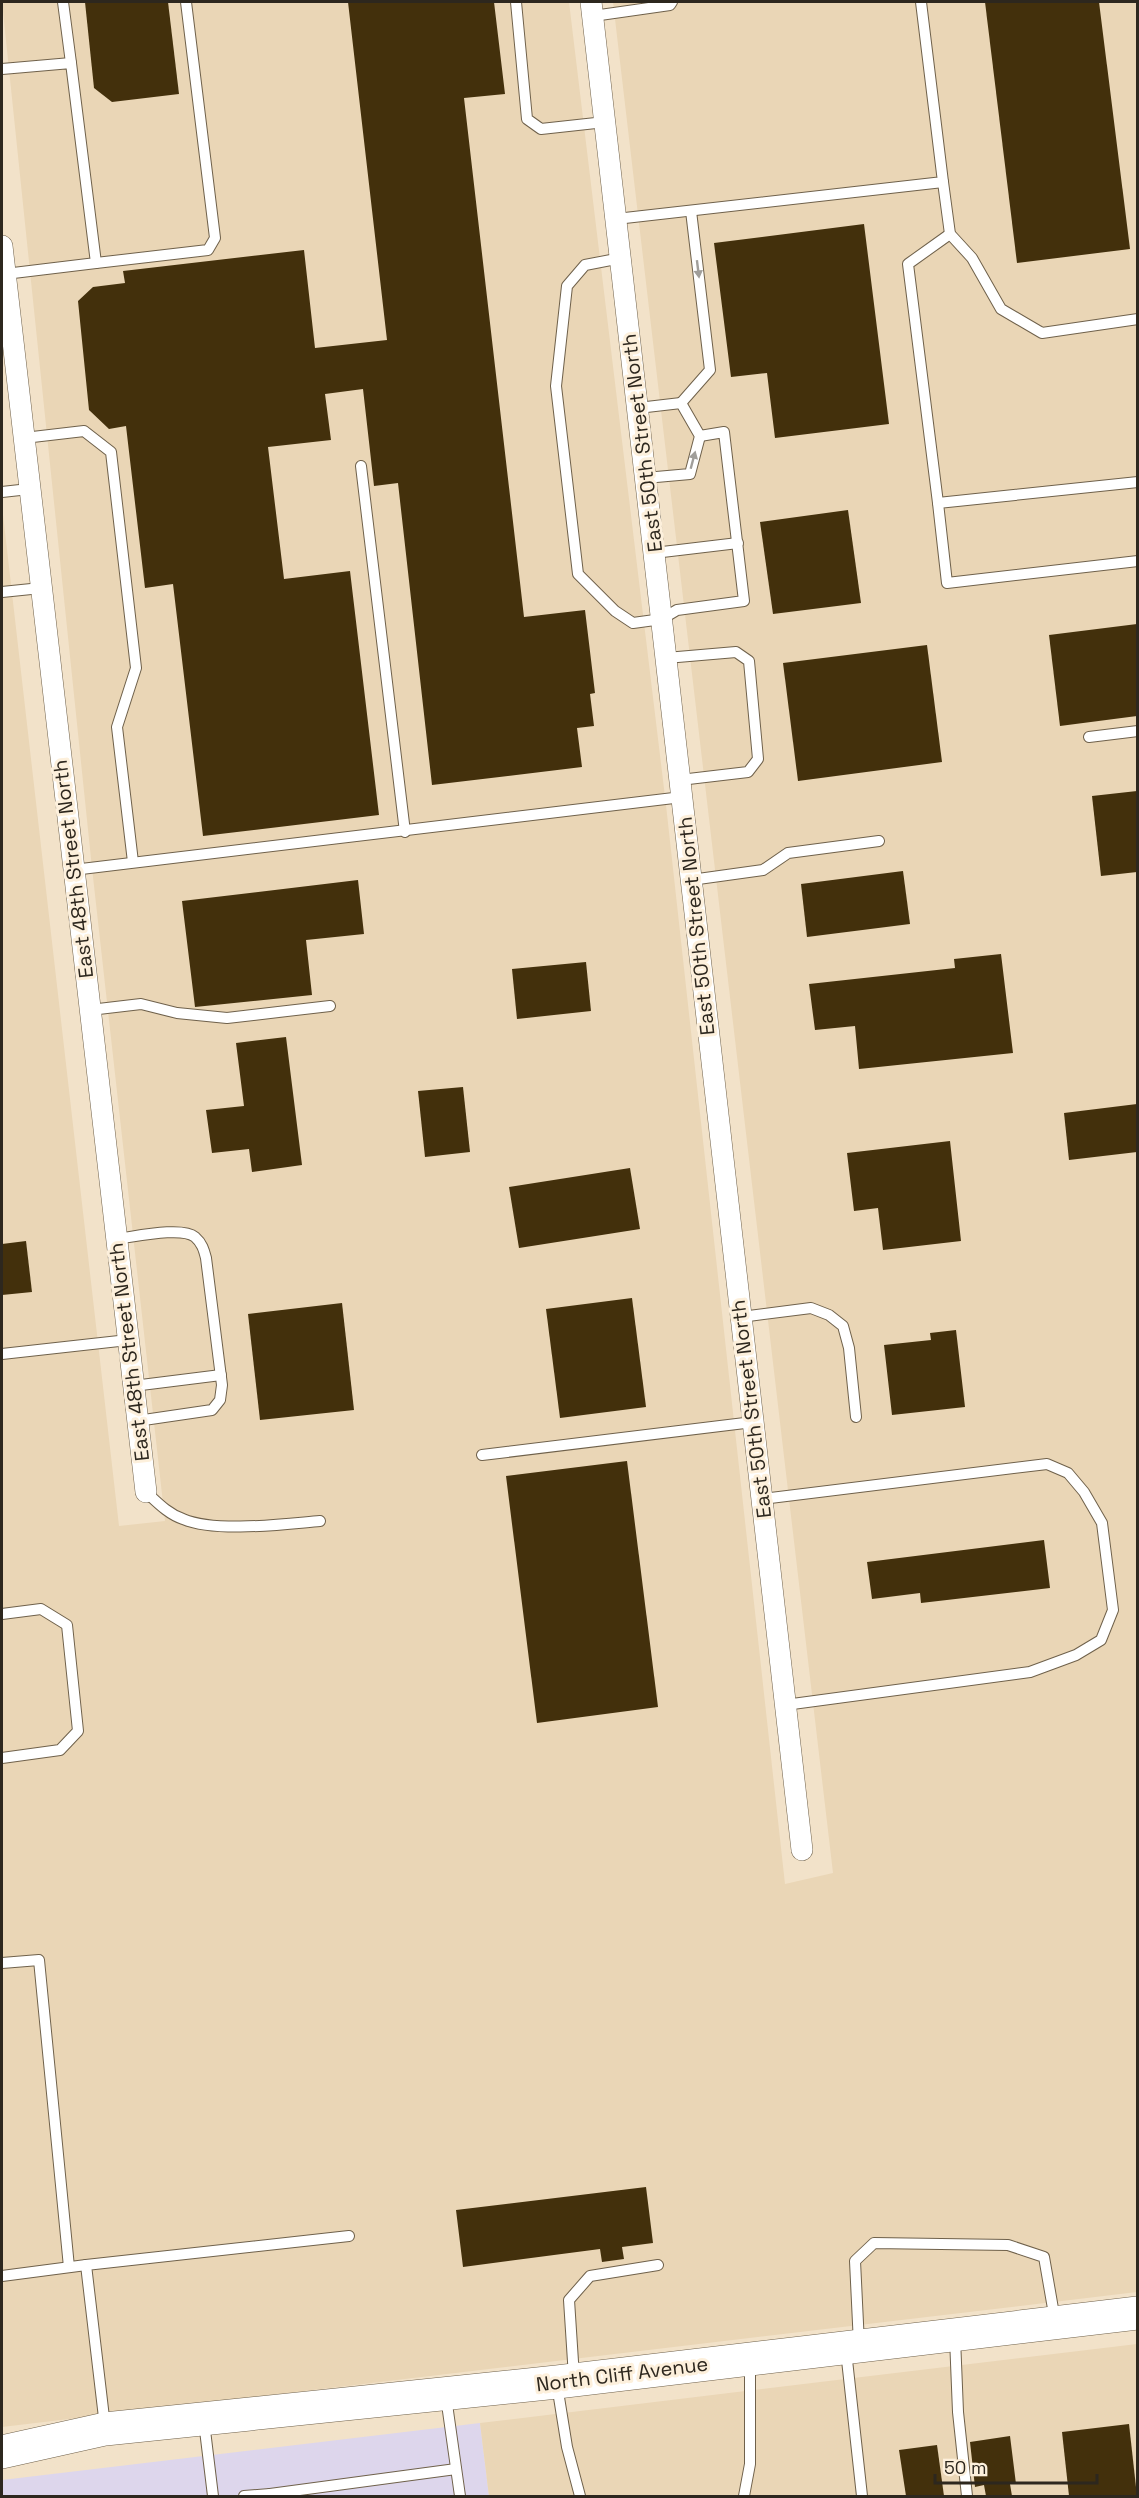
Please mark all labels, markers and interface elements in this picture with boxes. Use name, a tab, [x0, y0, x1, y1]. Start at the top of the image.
one-way arrow	[693, 259, 703, 278]
street label: East 50th Street North	[616, 332, 668, 554]
one-way arrow	[689, 451, 699, 470]
street label: East 48th Street North	[47, 758, 99, 980]
street label: East 50th Street North	[672, 815, 720, 1037]
street label: East 48th Street North	[103, 1241, 155, 1463]
street label: East 50th Street North	[725, 1298, 777, 1520]
street label: North Cliff Avenue	[534, 2351, 710, 2397]
scale bar	[935, 2447, 1097, 2485]
text: 50 m	[944, 2456, 986, 2479]

